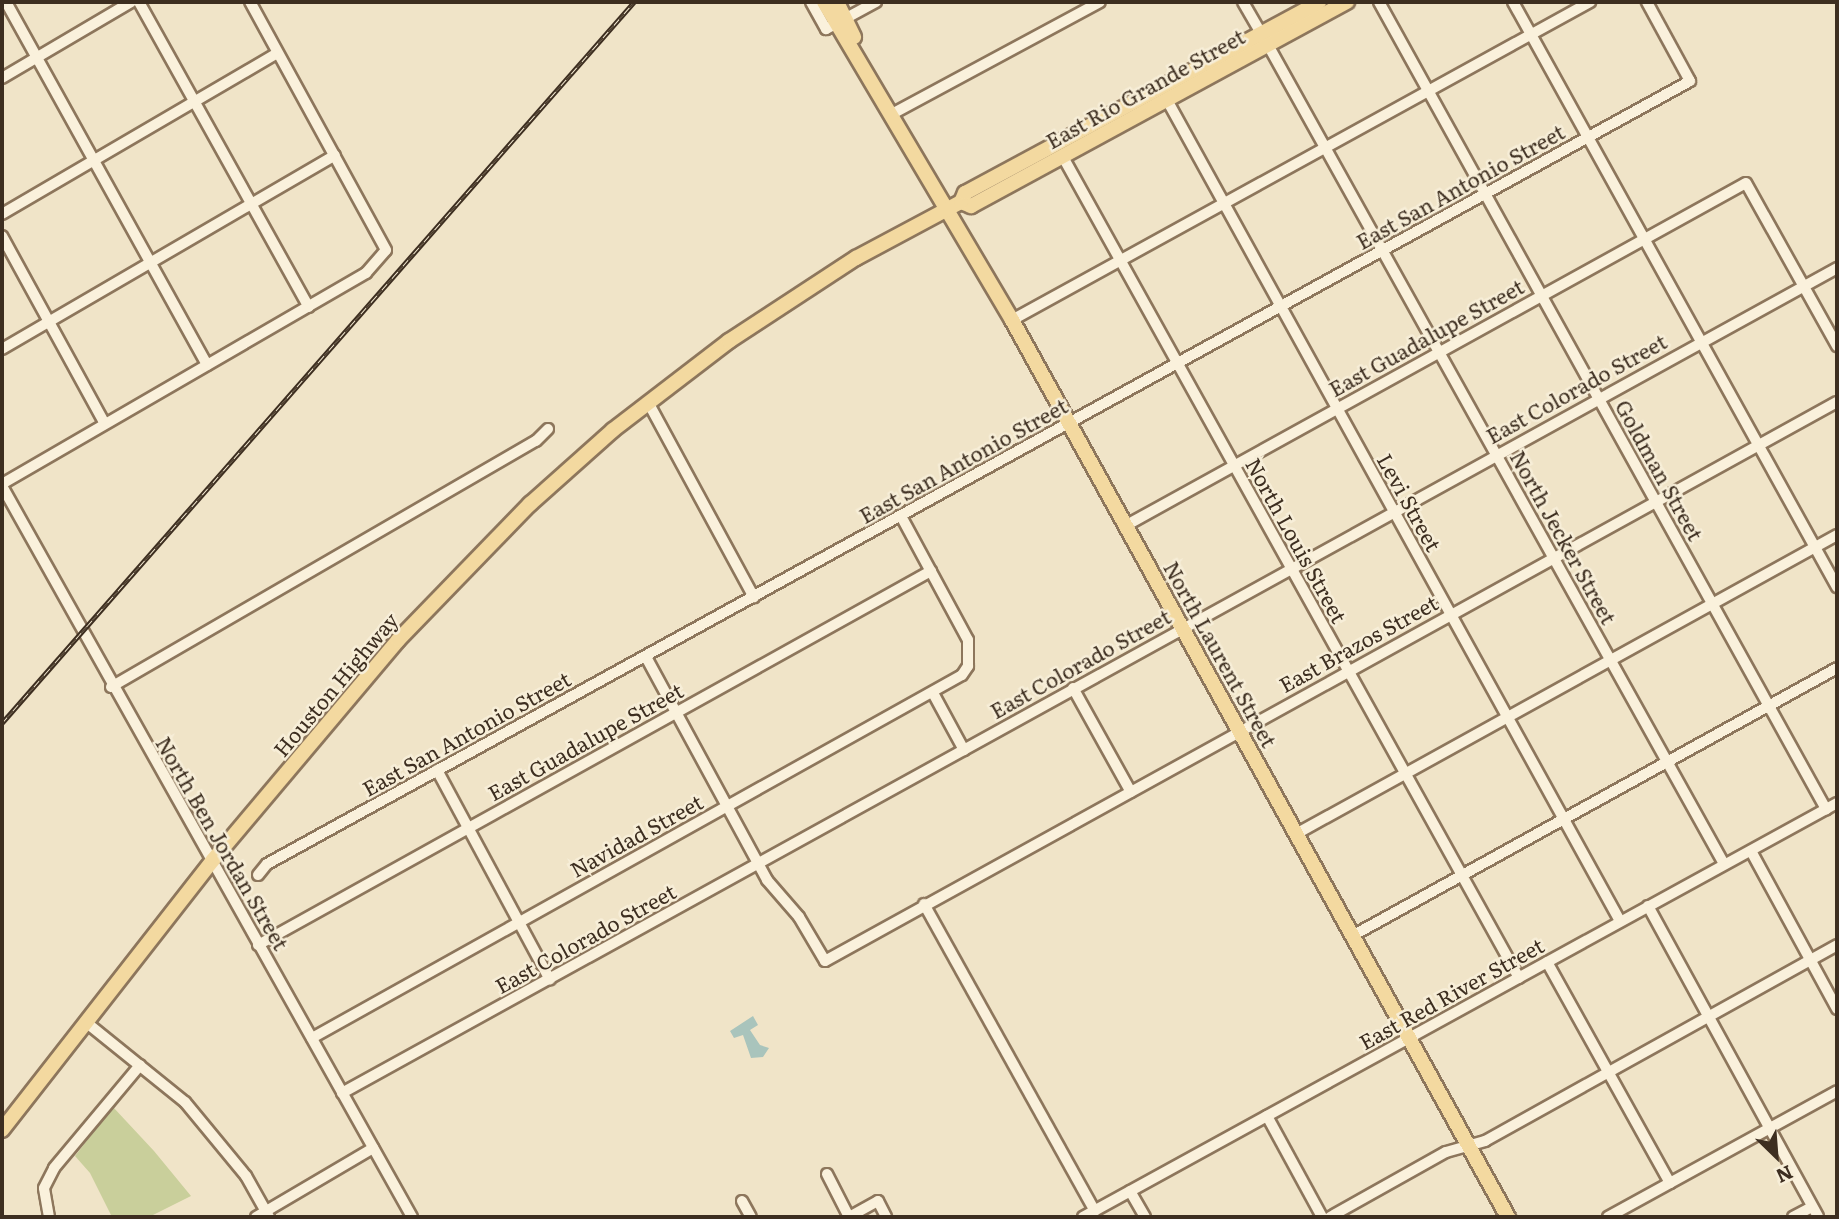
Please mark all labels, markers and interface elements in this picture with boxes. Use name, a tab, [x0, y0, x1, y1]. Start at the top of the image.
street label: East Rio Grande Street	[1041, 23, 1249, 153]
street label: East San Antonio Street	[1351, 118, 1569, 254]
street label: East Guadalupe Street	[1324, 273, 1528, 401]
street label: East Colorado Street	[1481, 328, 1671, 448]
street label: East San Antonio Street	[854, 392, 1072, 528]
street label: Goldman Street	[1611, 395, 1709, 545]
street label: North Jecker Street	[1506, 446, 1622, 628]
street label: Levi Street	[1373, 449, 1447, 555]
street label: North Louis Street	[1241, 453, 1353, 627]
street label: North Laurent Street	[1159, 556, 1283, 752]
street label: East Brazos Street	[1274, 589, 1442, 697]
street label: East Colorado Street	[985, 603, 1175, 723]
street label: Houston Highway	[267, 607, 403, 761]
street label: East San Antonio Street	[357, 665, 575, 801]
street label: East Guadalupe Street	[483, 677, 687, 805]
street label: North Ben Jordan Street	[151, 732, 295, 954]
street label: Navidad Street	[565, 788, 707, 882]
street label: East Colorado Street	[490, 878, 680, 998]
street label: East Red River Street	[1354, 932, 1548, 1054]
north arrow	[1741, 1121, 1811, 1191]
text: N	[1772, 1159, 1798, 1191]

